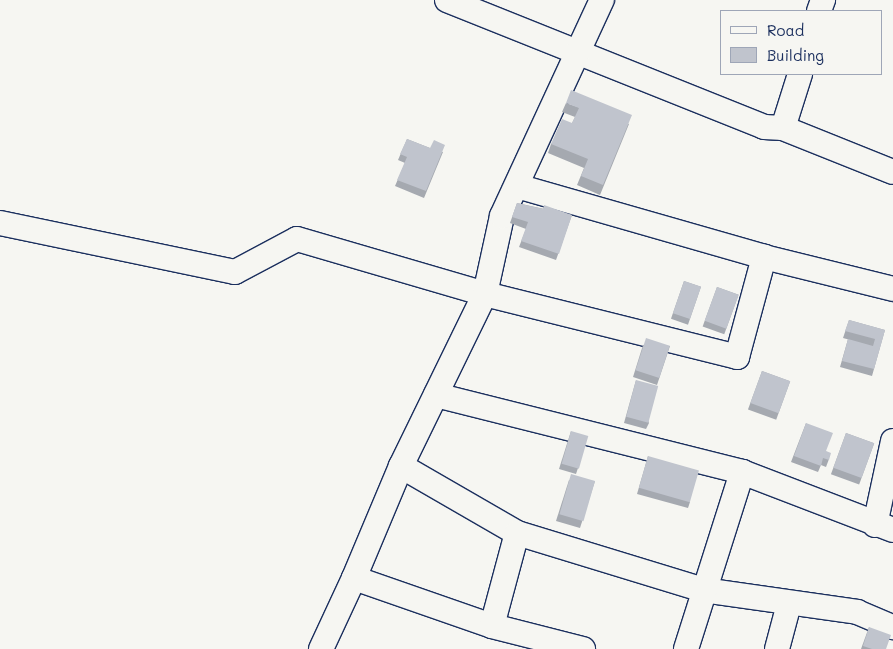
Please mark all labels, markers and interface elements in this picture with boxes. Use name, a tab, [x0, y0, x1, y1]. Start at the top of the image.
legend	[720, 10, 883, 75]
text: Road	[767, 20, 804, 40]
text: Building	[767, 45, 824, 65]

